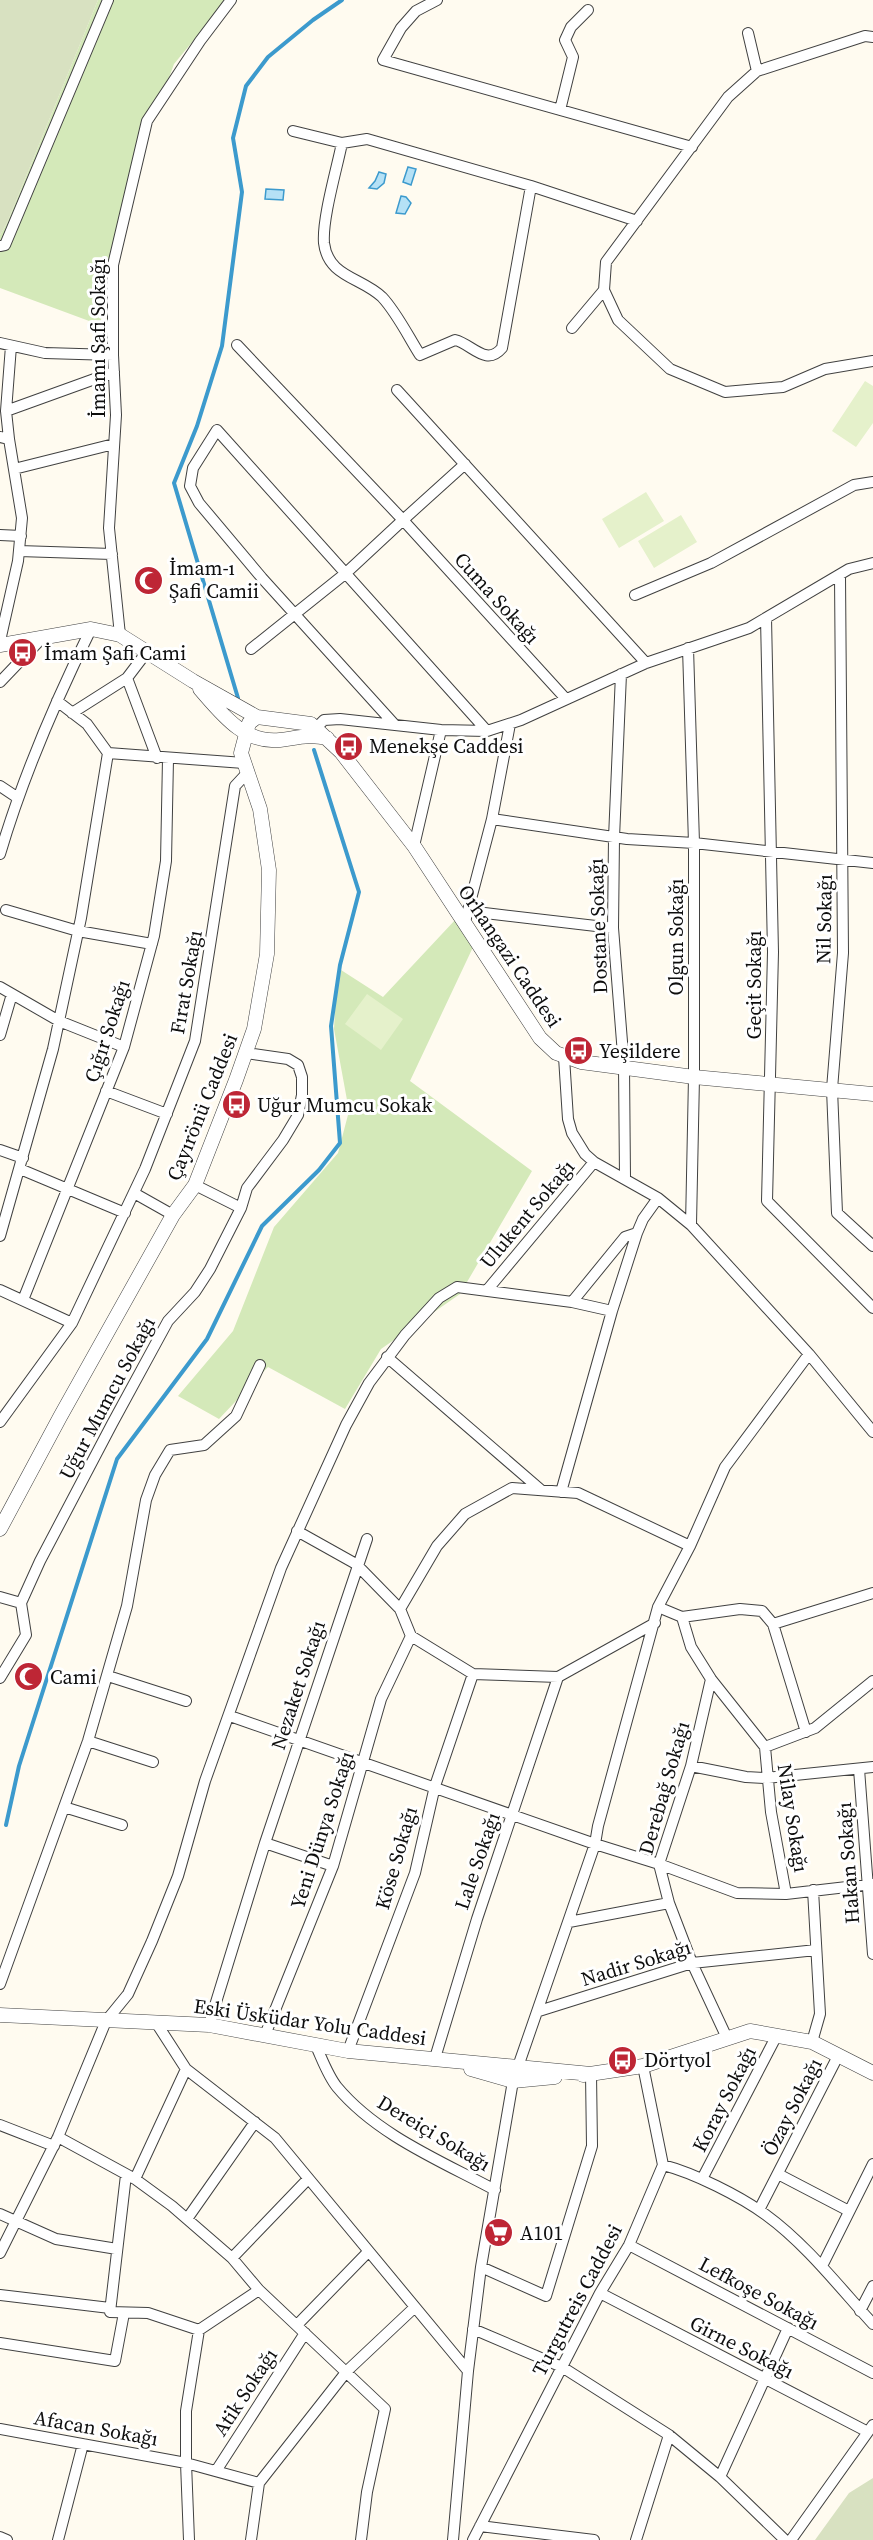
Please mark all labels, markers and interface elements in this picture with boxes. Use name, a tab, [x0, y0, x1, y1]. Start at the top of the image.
street label: İmamı Şafi Sokağı	[84, 258, 112, 418]
street label: Cuma Sokağı	[448, 546, 546, 650]
place label: İmam-ı Şafi Camii	[169, 554, 259, 605]
mosque icon: İmam-ı Şafi Camii	[132, 564, 164, 596]
bus stop icon: İmam Şafi Cami	[7, 637, 39, 669]
place label: İmam Şafi Cami	[44, 639, 186, 667]
bus stop icon: Menekşe Caddesi	[332, 730, 364, 762]
place label: Menekşe Caddesi	[369, 732, 524, 760]
street label: Dostane Sokağı	[582, 858, 614, 994]
street label: Nil Sokağı	[809, 874, 839, 964]
street label: Olgun Sokağı	[662, 878, 690, 995]
street label: Orhangazi Caddesi	[452, 879, 568, 1033]
street label: Fırat Sokağı	[163, 928, 209, 1036]
street label: Geçit Sokağı	[740, 930, 768, 1039]
street label: Çığır Sokağı	[77, 976, 137, 1086]
street label: Çayırönü Caddesi	[160, 1029, 244, 1185]
bus stop icon: Yeşildere	[562, 1035, 594, 1067]
place label: Yeşildere	[599, 1037, 681, 1065]
bus stop icon: Uğur Mumcu Sokak	[220, 1089, 252, 1121]
place label: Uğur Mumcu Sokak	[257, 1091, 432, 1119]
street label: Ulukent Sokağı	[473, 1154, 581, 1274]
street label: Uğur Mumcu Sokağı	[52, 1312, 162, 1484]
street label: Nezaket Sokağı	[264, 1617, 332, 1753]
mosque icon: Cami	[13, 1661, 45, 1693]
place label: Cami	[50, 1663, 97, 1691]
street label: Derebağ Sokağı	[632, 1718, 696, 1858]
street label: Yeni Dünya Sokağı	[283, 1748, 361, 1912]
street label: Nilay Sokağı	[771, 1762, 815, 1874]
street label: Hakan Sokağı	[830, 1801, 866, 1925]
street label: Köse Sokağı	[368, 1803, 424, 1913]
street label: Lale Sokağı	[447, 1809, 507, 1913]
street label: Nadir Sokağı	[578, 1933, 694, 1993]
street label: Eski Üsküdar Yolu Caddesi	[192, 1992, 428, 2052]
street label: Koray Sokağı	[685, 2041, 763, 2157]
bus stop icon: Dörtyol	[607, 2044, 639, 2076]
place label: Dörtyol	[644, 2046, 711, 2074]
street label: Özay Sokağı	[755, 2053, 829, 2161]
street label: Dereiçi Sokağı	[372, 2088, 496, 2178]
supermarket icon: A101	[483, 2217, 515, 2249]
place label: A101	[520, 2219, 563, 2247]
street label: Turgutreis Caddesi	[525, 2219, 629, 2381]
street label: Lefkoşe Sokağı	[694, 2250, 824, 2336]
street label: Girne Sokağı	[685, 2309, 799, 2385]
street label: Atik Sokağı	[206, 2343, 284, 2441]
street label: Afacan Sokağı	[32, 2403, 160, 2453]

